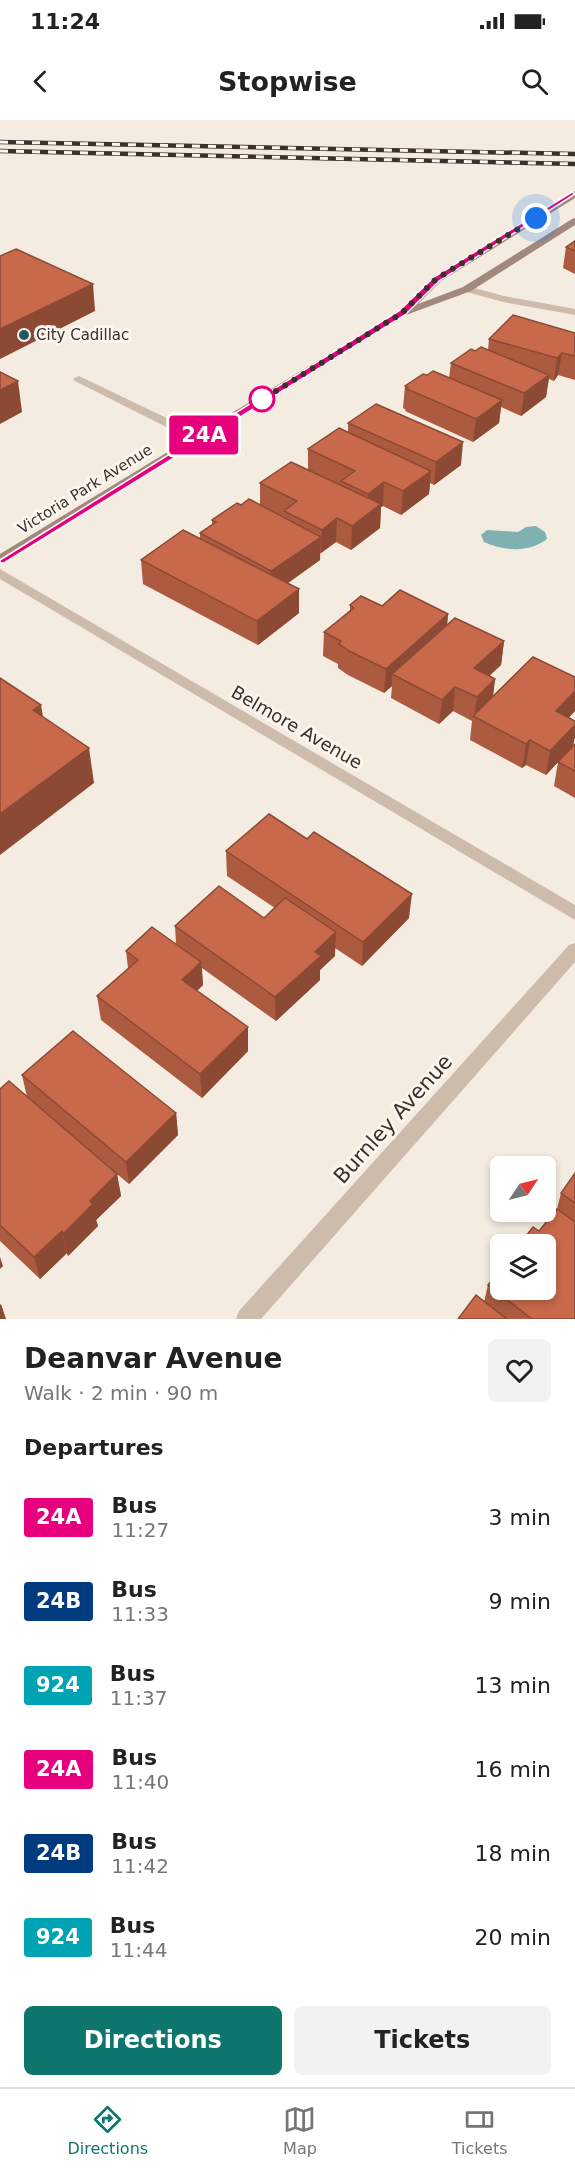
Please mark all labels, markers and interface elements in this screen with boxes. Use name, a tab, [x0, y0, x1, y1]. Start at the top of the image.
text: 11:24	[30, 9, 100, 34]
icon: back	[24, 65, 57, 98]
icon: search	[518, 65, 551, 98]
text: Stopwise	[218, 66, 357, 97]
your location	[521, 203, 551, 233]
place label: City Cadillac	[36, 326, 129, 344]
marker: City Cadillac	[17, 328, 31, 342]
unlabelled marker	[249, 386, 275, 412]
line badge: 24A	[170, 416, 238, 454]
text: 24A	[181, 423, 227, 447]
street label: Victoria Park Avenue	[15, 440, 155, 538]
street label: Belmore Avenue	[228, 681, 366, 773]
street label: Burnley Avenue	[329, 1050, 457, 1188]
north arrow	[490, 1156, 556, 1222]
map controls	[490, 1156, 556, 1300]
button: layers	[490, 1234, 556, 1300]
button: heart	[488, 1339, 551, 1402]
text: Deanvar Avenue	[24, 1342, 283, 1375]
text: Walk · 2 min · 90 m	[24, 1381, 218, 1405]
text: Departures	[24, 1435, 164, 1460]
text: Bus	[111, 1493, 157, 1518]
text: 24A	[36, 1505, 81, 1529]
text: 3 min	[489, 1505, 551, 1530]
text: 11:27	[111, 1518, 169, 1542]
text: Bus	[111, 1577, 157, 1602]
text: 24B	[36, 1589, 81, 1613]
text: 9 min	[489, 1589, 551, 1614]
text: 11:33	[111, 1602, 169, 1626]
text: Bus	[110, 1661, 155, 1686]
text: 924	[36, 1673, 80, 1697]
text: 13 min	[475, 1673, 551, 1698]
text: 11:37	[110, 1686, 167, 1710]
text: Bus	[111, 1745, 157, 1770]
text: 24A	[36, 1757, 81, 1781]
text: 16 min	[475, 1757, 551, 1782]
text: 11:40	[111, 1770, 169, 1794]
text: Bus	[111, 1829, 157, 1854]
text: 24B	[36, 1841, 81, 1865]
text: 18 min	[475, 1841, 551, 1866]
text: 11:42	[111, 1854, 169, 1878]
text: Bus	[110, 1913, 155, 1938]
text: 924	[36, 1925, 80, 1949]
text: 20 min	[475, 1925, 551, 1950]
text: 11:44	[110, 1938, 167, 1962]
button: Directions	[24, 2006, 282, 2075]
button: Tickets	[294, 2006, 551, 2075]
tab: Directions	[67, 2103, 148, 2158]
tab: Map	[283, 2103, 317, 2158]
tab: Tickets	[452, 2103, 507, 2158]

